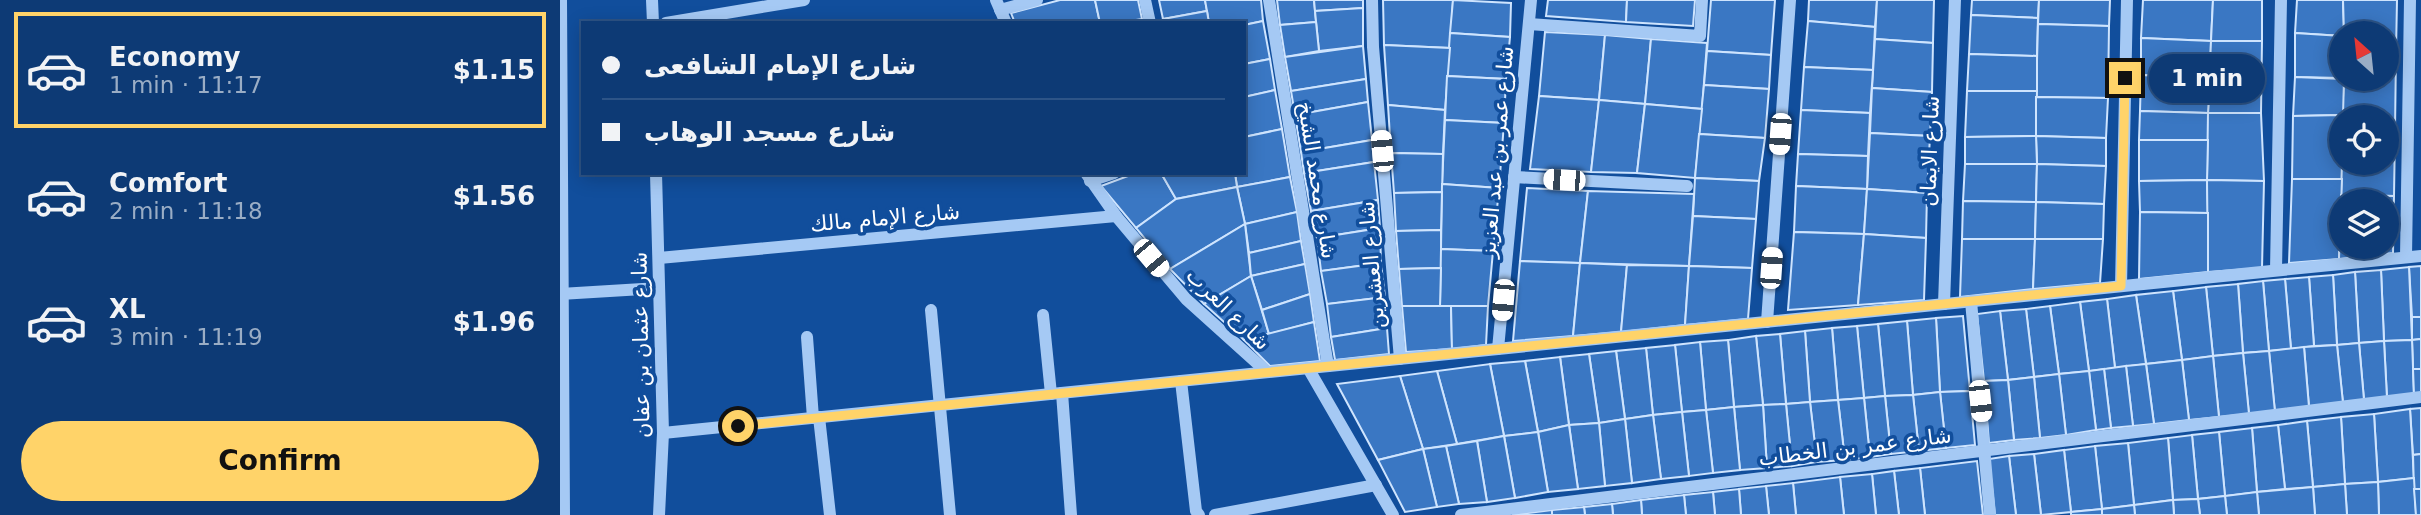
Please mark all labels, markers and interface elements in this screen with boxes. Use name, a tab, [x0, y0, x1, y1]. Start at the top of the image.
north arrow	[2329, 21, 2399, 91]
map controls	[2329, 21, 2399, 259]
icon: car	[25, 39, 88, 102]
text: Economy	[109, 42, 240, 72]
street label: شارع عمر بن عبد العزيز	[1476, 45, 1518, 260]
text: شارع الإمام الشافعى	[644, 50, 916, 80]
callout: 1 min	[2150, 54, 2265, 102]
text: $1.15	[453, 55, 535, 85]
route end	[2109, 62, 2141, 94]
text: 1 min	[2171, 65, 2243, 91]
text: 1 min · 11:17	[109, 72, 263, 98]
street label: شارع الايمان	[1916, 95, 1944, 207]
street label: شارع محمد الشيخ	[1293, 100, 1341, 260]
button: locate	[2329, 105, 2399, 175]
car	[1769, 112, 1792, 156]
text: شارع مسجد الوهاب	[644, 117, 895, 147]
car	[1370, 129, 1395, 173]
icon: car	[25, 165, 88, 228]
text: Comfort	[109, 168, 227, 198]
car	[1543, 168, 1586, 192]
text: $1.56	[453, 181, 535, 211]
button: layers	[2329, 189, 2399, 259]
text: 2 min · 11:18	[109, 198, 263, 224]
street label: شارع الإمام مالك	[809, 199, 961, 237]
street label: شارع العشرين	[1354, 200, 1390, 330]
car	[1130, 235, 1173, 281]
car	[1760, 246, 1783, 290]
street label: شارع عثمان بن عفان	[627, 252, 655, 438]
street label: شارع العرب	[1181, 263, 1275, 355]
car	[1491, 278, 1516, 322]
icon: car	[25, 291, 88, 354]
text: XL	[109, 294, 146, 324]
text: $1.96	[453, 307, 535, 337]
text: 3 min · 11:19	[109, 324, 263, 350]
car	[1968, 379, 1993, 423]
route start	[722, 410, 754, 442]
button: Confirm	[21, 421, 539, 501]
street label: شارع عمر بن الخطاب	[1757, 423, 1953, 471]

